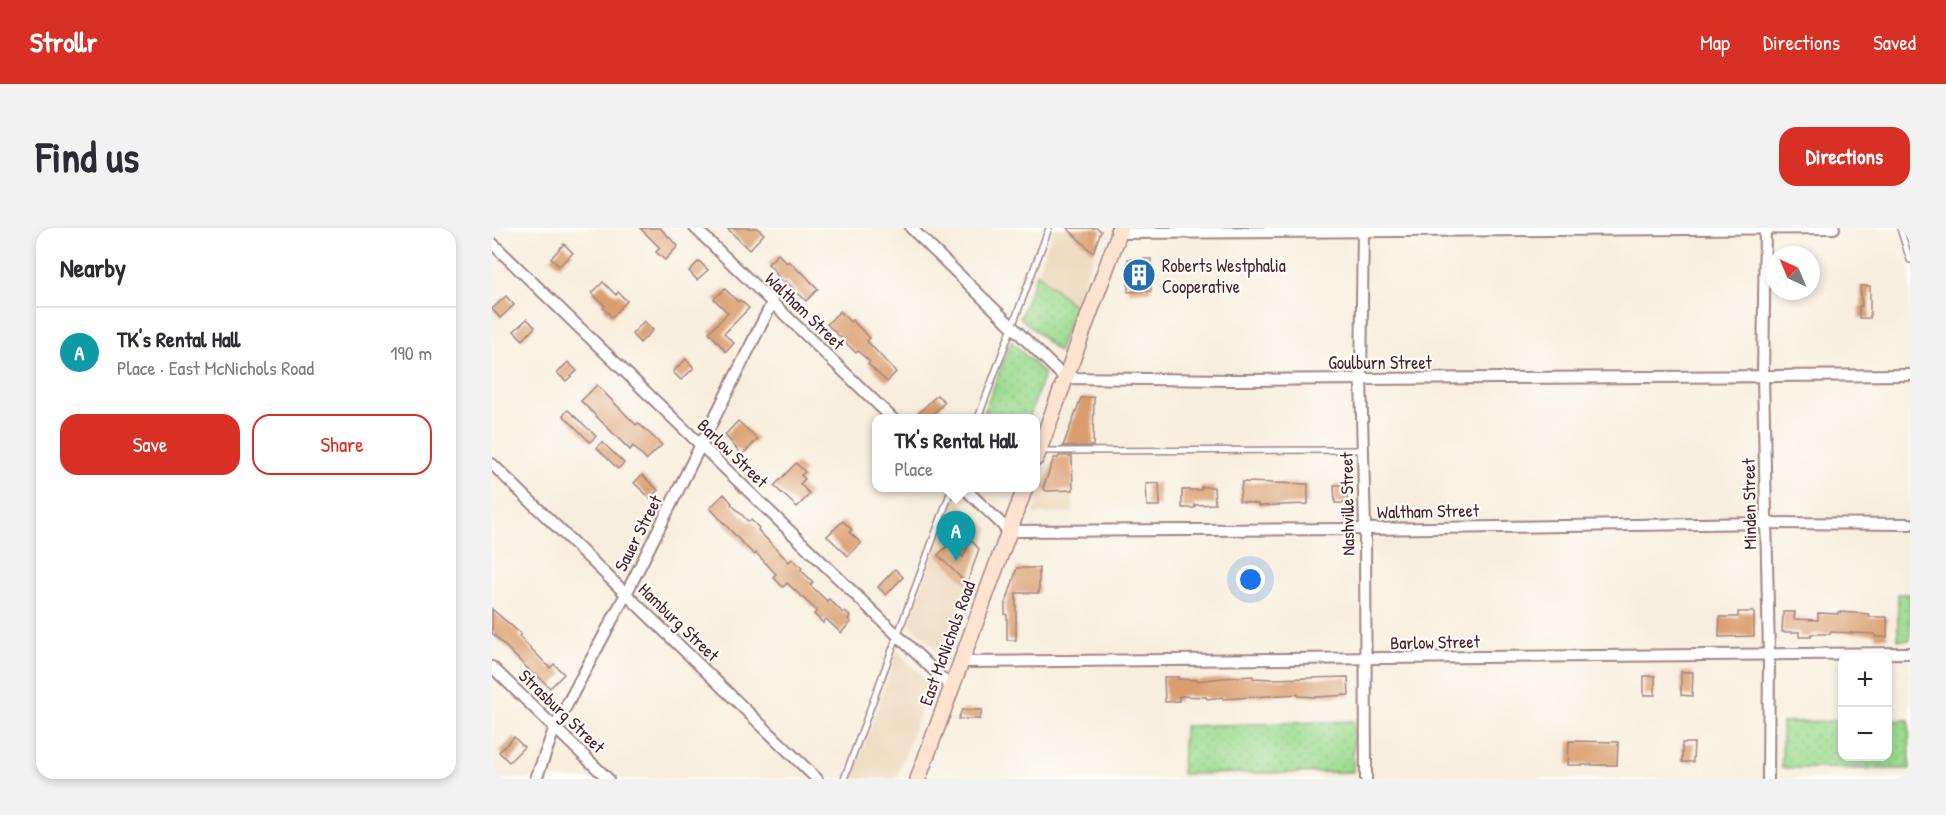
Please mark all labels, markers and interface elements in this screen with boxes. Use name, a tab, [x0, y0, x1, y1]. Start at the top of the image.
text: Strollr	[30, 23, 97, 61]
text: Map	[1700, 28, 1730, 57]
text: Directions	[1763, 28, 1840, 57]
text: Saved	[1873, 28, 1916, 57]
button: Directions	[1779, 127, 1910, 186]
text: Find us	[36, 128, 139, 185]
north arrow	[1766, 246, 1820, 300]
text: Nearby	[60, 250, 126, 285]
place label: Roberts Westphalia Cooperative	[1162, 253, 1286, 299]
building icon: Roberts Westphalia Cooperative	[1121, 257, 1157, 293]
street label: Waltham Street	[760, 267, 851, 356]
text: TK's Rental Hall	[117, 324, 240, 354]
text: A	[75, 339, 84, 366]
text: 190 m	[390, 339, 432, 366]
street label: Goulburn Street	[1328, 350, 1433, 375]
text: Place · East McNichols Road	[117, 354, 314, 381]
street label: Barlow Street	[692, 413, 774, 494]
button: Save	[60, 414, 240, 475]
button: Share	[252, 414, 432, 475]
popup	[872, 414, 1040, 492]
text: TK's Rental Hall	[894, 425, 1018, 455]
street label: Nashville Street	[1334, 451, 1360, 556]
text: Place	[894, 455, 933, 482]
street label: Minden Street	[1736, 457, 1762, 550]
street label: Sauer Street	[608, 490, 668, 575]
street label: Waltham Street	[1377, 498, 1480, 524]
pin: A	[936, 512, 976, 561]
your location	[1236, 565, 1265, 594]
street label: Hamburg Street	[633, 577, 725, 667]
street label: East McNichols Road	[913, 577, 981, 709]
street label: Barlow Street	[1390, 629, 1481, 655]
map controls	[1838, 653, 1892, 761]
button: +	[1838, 653, 1892, 707]
street label: Strasburg Street	[513, 663, 611, 759]
button: −	[1838, 707, 1892, 761]

